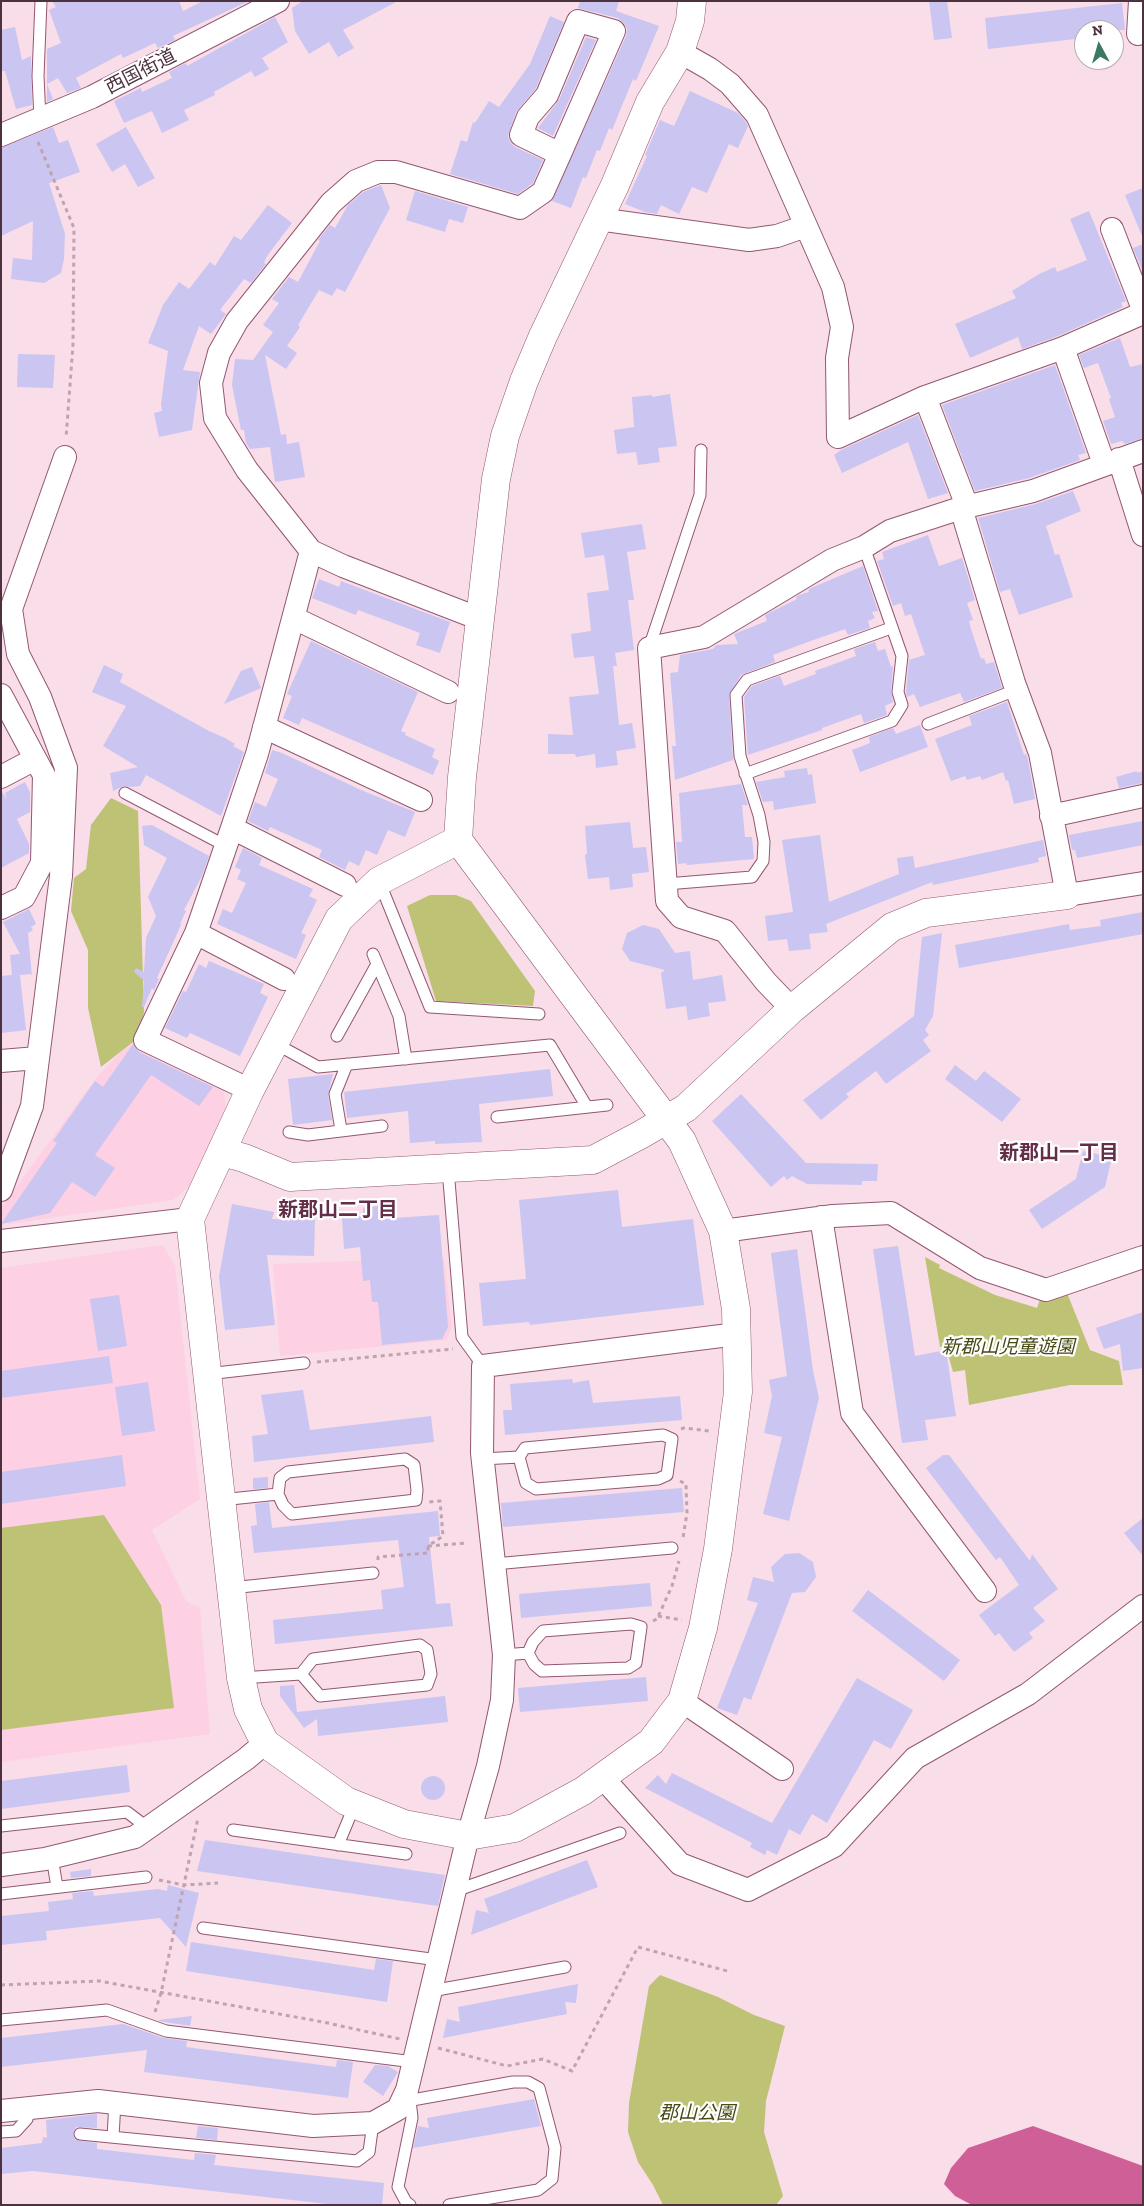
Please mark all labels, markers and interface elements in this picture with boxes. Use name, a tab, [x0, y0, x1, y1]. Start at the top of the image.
north arrow	[1074, 20, 1124, 70]
text: N	[1091, 22, 1104, 40]
street label: 西国街道	[102, 45, 180, 99]
district label: 新郡山一丁目	[999, 1141, 1119, 1165]
district label: 新郡山二丁目	[278, 1198, 398, 1222]
park label: 新郡山児童遊園	[942, 1337, 1074, 1359]
park label: 郡山公園	[659, 2103, 735, 2125]

